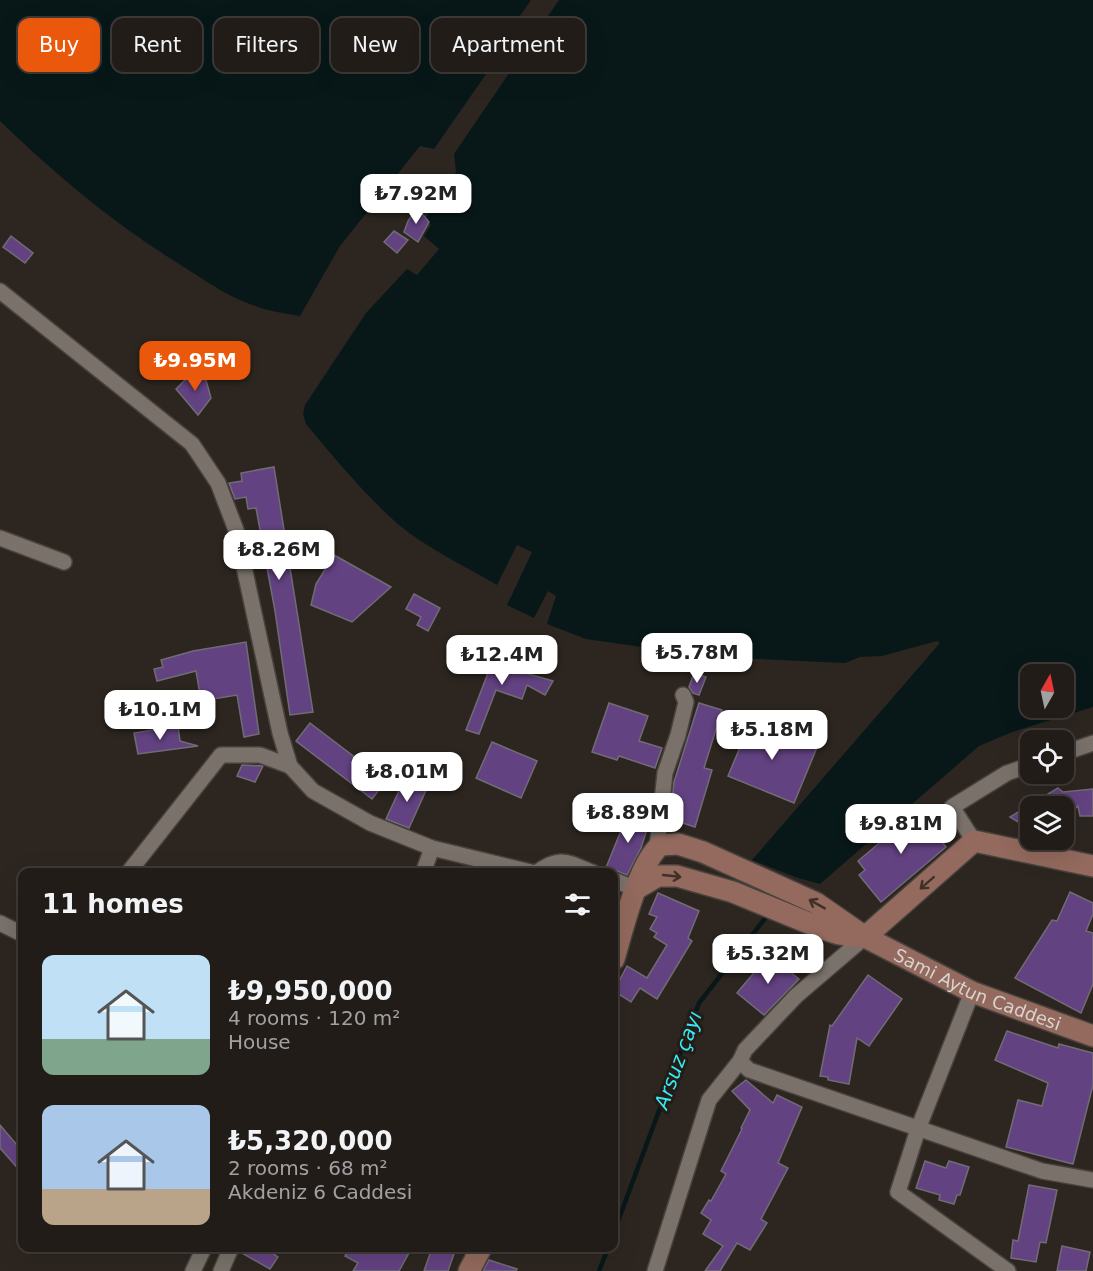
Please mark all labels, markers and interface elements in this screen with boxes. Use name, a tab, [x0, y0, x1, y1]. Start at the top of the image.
chip: Buy	[18, 18, 100, 72]
chip: Rent	[112, 18, 202, 72]
chip: Filters	[214, 18, 319, 72]
chip: New	[331, 18, 419, 72]
chip: Apartment	[431, 18, 585, 72]
pin: ₺7.92M	[367, 174, 465, 225]
text: ₺7.92M	[374, 181, 458, 205]
pin: ₺9.95M	[146, 341, 244, 392]
text: ₺9.95M	[153, 348, 237, 372]
pin: ₺8.26M	[230, 530, 328, 581]
text: ₺8.26M	[237, 537, 321, 561]
pin: ₺5.78M	[648, 633, 746, 684]
pin: ₺12.4M	[453, 635, 551, 686]
text: ₺5.78M	[655, 640, 739, 664]
text: ₺12.4M	[460, 642, 544, 666]
north arrow	[1020, 664, 1074, 718]
map controls	[1020, 664, 1074, 850]
pin: ₺10.1M	[111, 690, 209, 741]
text: ₺10.1M	[118, 697, 202, 721]
pin: ₺5.18M	[723, 710, 821, 761]
text: ₺5.18M	[730, 717, 814, 741]
button: locate	[1020, 730, 1074, 784]
pin: ₺8.01M	[358, 752, 456, 803]
text: ₺8.01M	[365, 759, 449, 783]
pin: ₺8.89M	[579, 793, 677, 844]
button: layers	[1020, 796, 1074, 850]
text: ₺8.89M	[586, 800, 670, 824]
pin: ₺9.81M	[852, 804, 950, 855]
text: ₺9.81M	[859, 811, 943, 835]
one-way arrow	[662, 871, 682, 882]
one-way arrow	[920, 876, 935, 890]
icon: filters	[561, 888, 594, 921]
text: 11 homes	[42, 889, 184, 919]
one-way arrow	[809, 898, 826, 910]
pin: ₺5.32M	[719, 934, 817, 985]
text: ₺5.32M	[726, 941, 810, 965]
street label: Sami Aytun Caddesi	[891, 943, 1064, 1034]
text: ₺9,950,000	[228, 976, 392, 1006]
icon: home	[90, 979, 162, 1051]
text: 4 rooms · 120 m²	[228, 1006, 400, 1030]
water label: Arsuz çayı	[649, 1008, 707, 1114]
text: House	[228, 1030, 291, 1054]
text: ₺5,320,000	[228, 1126, 392, 1156]
icon: home	[90, 1129, 162, 1201]
text: 2 rooms · 68 m²	[228, 1156, 388, 1180]
text: Akdeniz 6 Caddesi	[228, 1180, 412, 1204]

